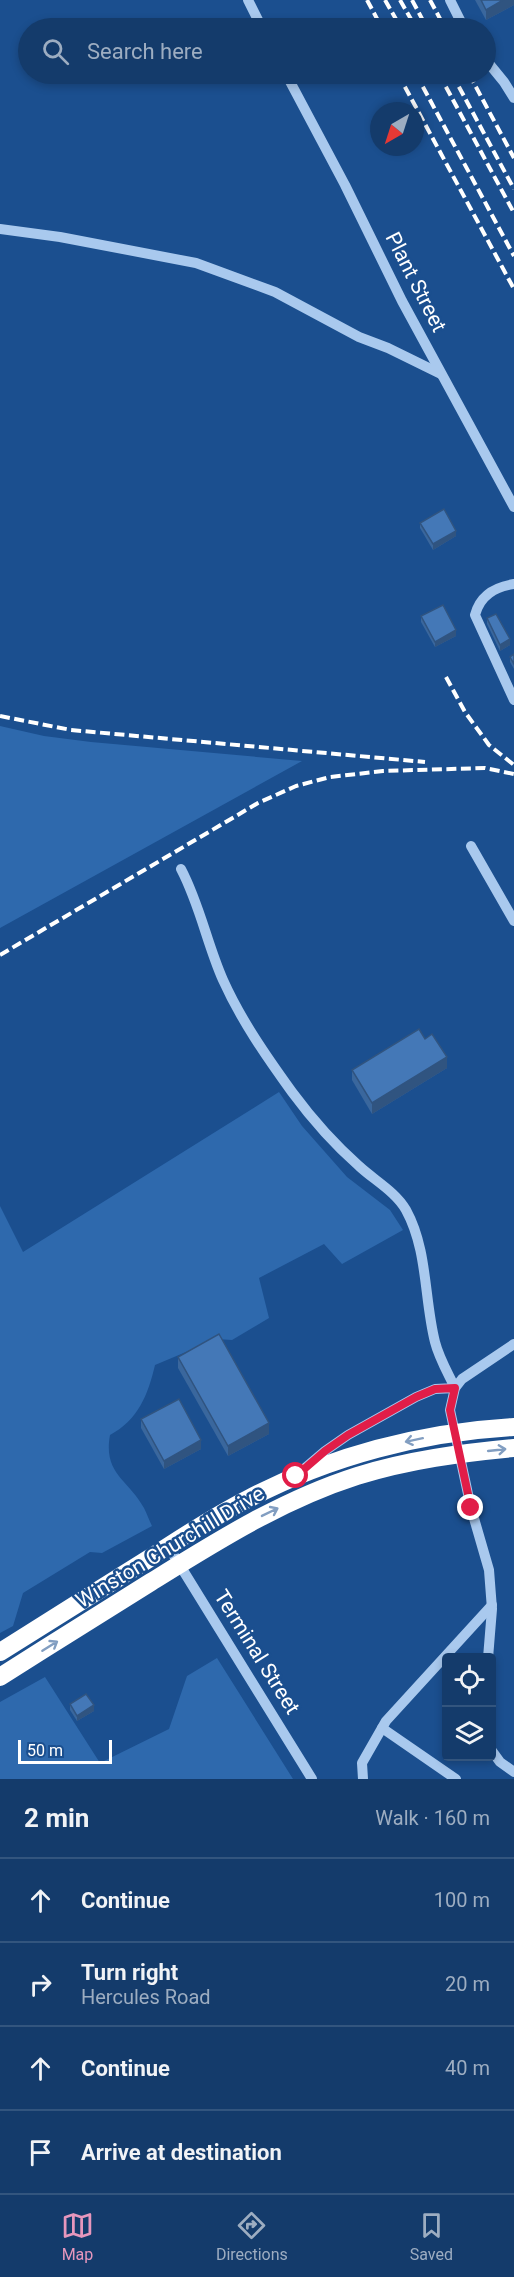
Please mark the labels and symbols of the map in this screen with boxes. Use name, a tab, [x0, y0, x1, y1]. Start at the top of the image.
north arrow	[370, 102, 424, 156]
street label: Plant Street	[381, 228, 451, 336]
one-way arrow	[405, 1435, 425, 1446]
one-way arrow	[487, 1444, 506, 1455]
route start	[282, 1462, 308, 1488]
street label: Winston Churchill Drive	[71, 1481, 269, 1613]
route end	[457, 1494, 483, 1520]
one-way arrow	[261, 1506, 278, 1518]
street label: Terminal Street	[209, 1585, 305, 1719]
one-way arrow	[41, 1639, 58, 1652]
scale bar	[18, 1737, 112, 1764]

